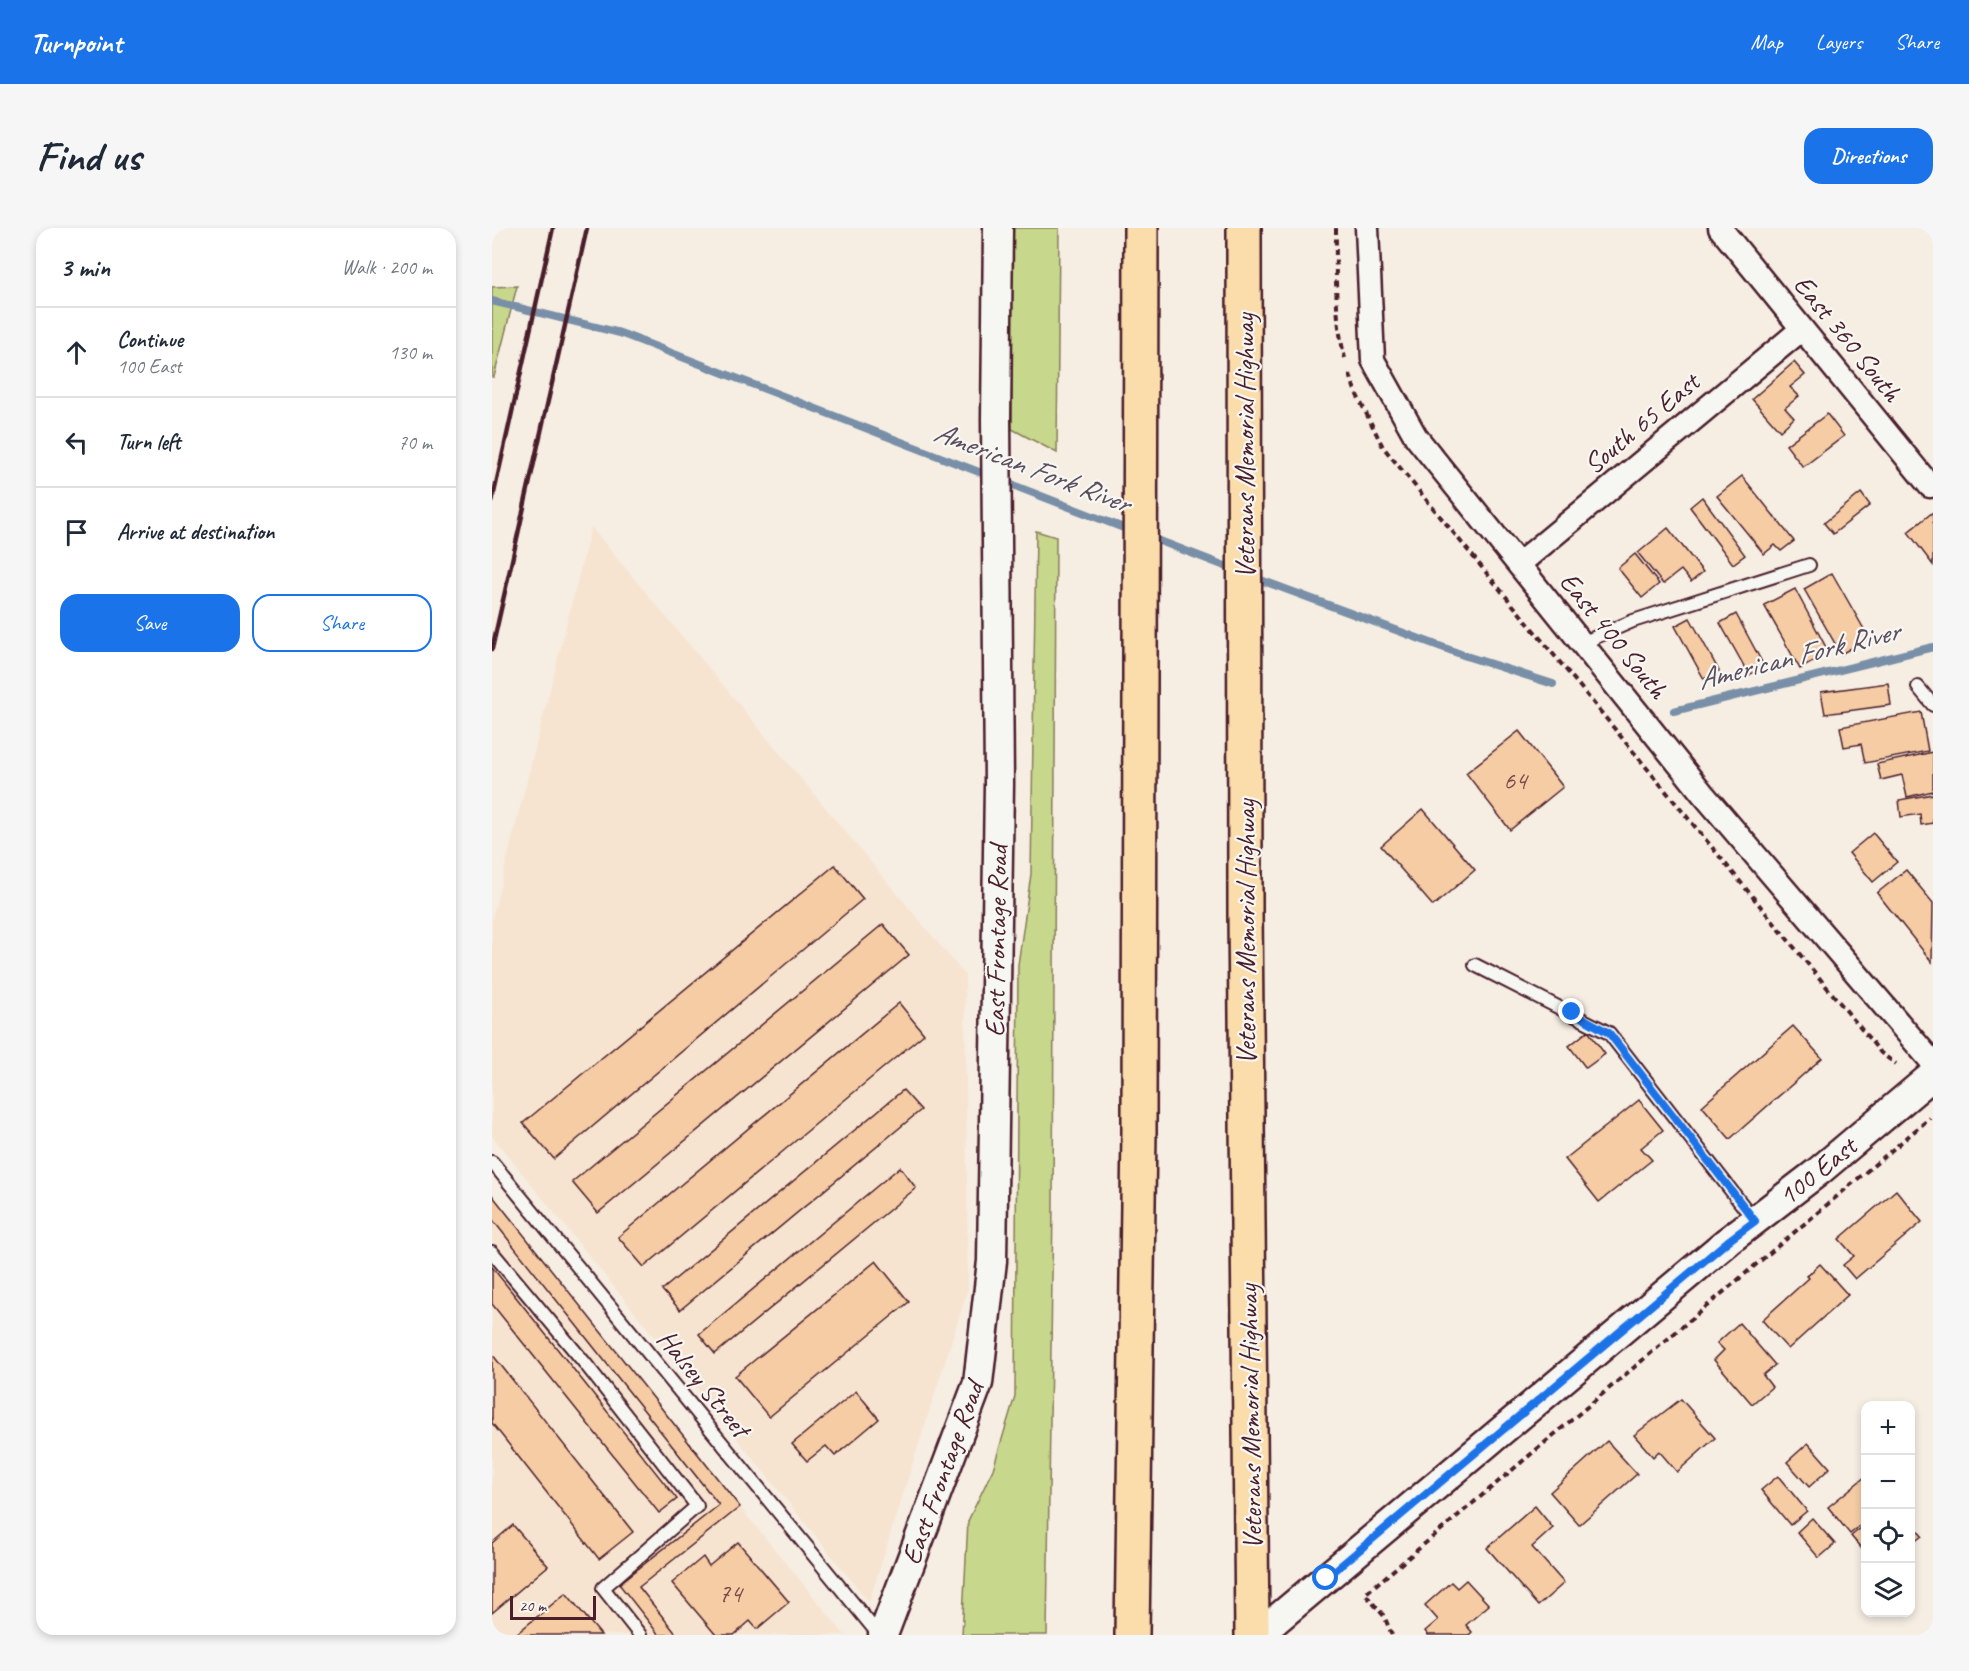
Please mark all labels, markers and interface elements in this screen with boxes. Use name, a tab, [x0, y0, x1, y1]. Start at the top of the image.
text: Turnpoint	[30, 25, 122, 60]
text: Map	[1750, 29, 1783, 55]
text: Layers	[1816, 29, 1862, 55]
text: Share	[1895, 29, 1939, 55]
button: Directions	[1804, 128, 1933, 184]
text: Find us	[36, 130, 141, 183]
text: 3 min	[60, 251, 110, 284]
text: Walk · 200 m	[342, 255, 432, 280]
street label: East 360 South	[1786, 268, 1910, 409]
street label: Veterans Memorial Highway	[1227, 311, 1262, 579]
text: Continue	[117, 326, 183, 354]
icon: ahead	[60, 336, 93, 369]
text: 130 m	[389, 340, 432, 365]
text: 100 East	[117, 354, 182, 379]
street label: South 65 East	[1576, 363, 1708, 481]
water label: American Fork River	[929, 412, 1139, 523]
icon: left	[60, 426, 93, 459]
text: Turn left	[117, 428, 181, 456]
text: 70 m	[398, 430, 432, 455]
icon: arrive	[60, 516, 93, 549]
text: Arrive at destination	[117, 518, 274, 546]
street label: East 400 South	[1552, 565, 1676, 706]
button: Save	[60, 594, 240, 652]
button: Share	[252, 594, 432, 652]
water label: American Fork River	[1694, 611, 1907, 698]
house number: 64	[1503, 764, 1529, 797]
street label: Veterans Memorial Highway	[1228, 797, 1263, 1065]
street label: East Frontage Road	[977, 841, 1015, 1037]
route end	[1558, 998, 1584, 1024]
street label: 100 East	[1771, 1127, 1865, 1213]
street label: Veterans Memorial Highway	[1230, 1282, 1270, 1550]
street label: Halsey Street	[650, 1322, 760, 1447]
street label: East Frontage Road	[893, 1373, 993, 1569]
map controls	[1861, 1401, 1915, 1617]
button: +	[1861, 1401, 1915, 1455]
button: −	[1861, 1455, 1915, 1509]
button: locate	[1861, 1509, 1915, 1563]
button: layers	[1861, 1563, 1915, 1617]
route start	[1312, 1564, 1338, 1590]
house number: 74	[718, 1577, 744, 1610]
scale bar	[510, 1593, 596, 1620]
text: 20 m	[519, 1596, 546, 1616]

